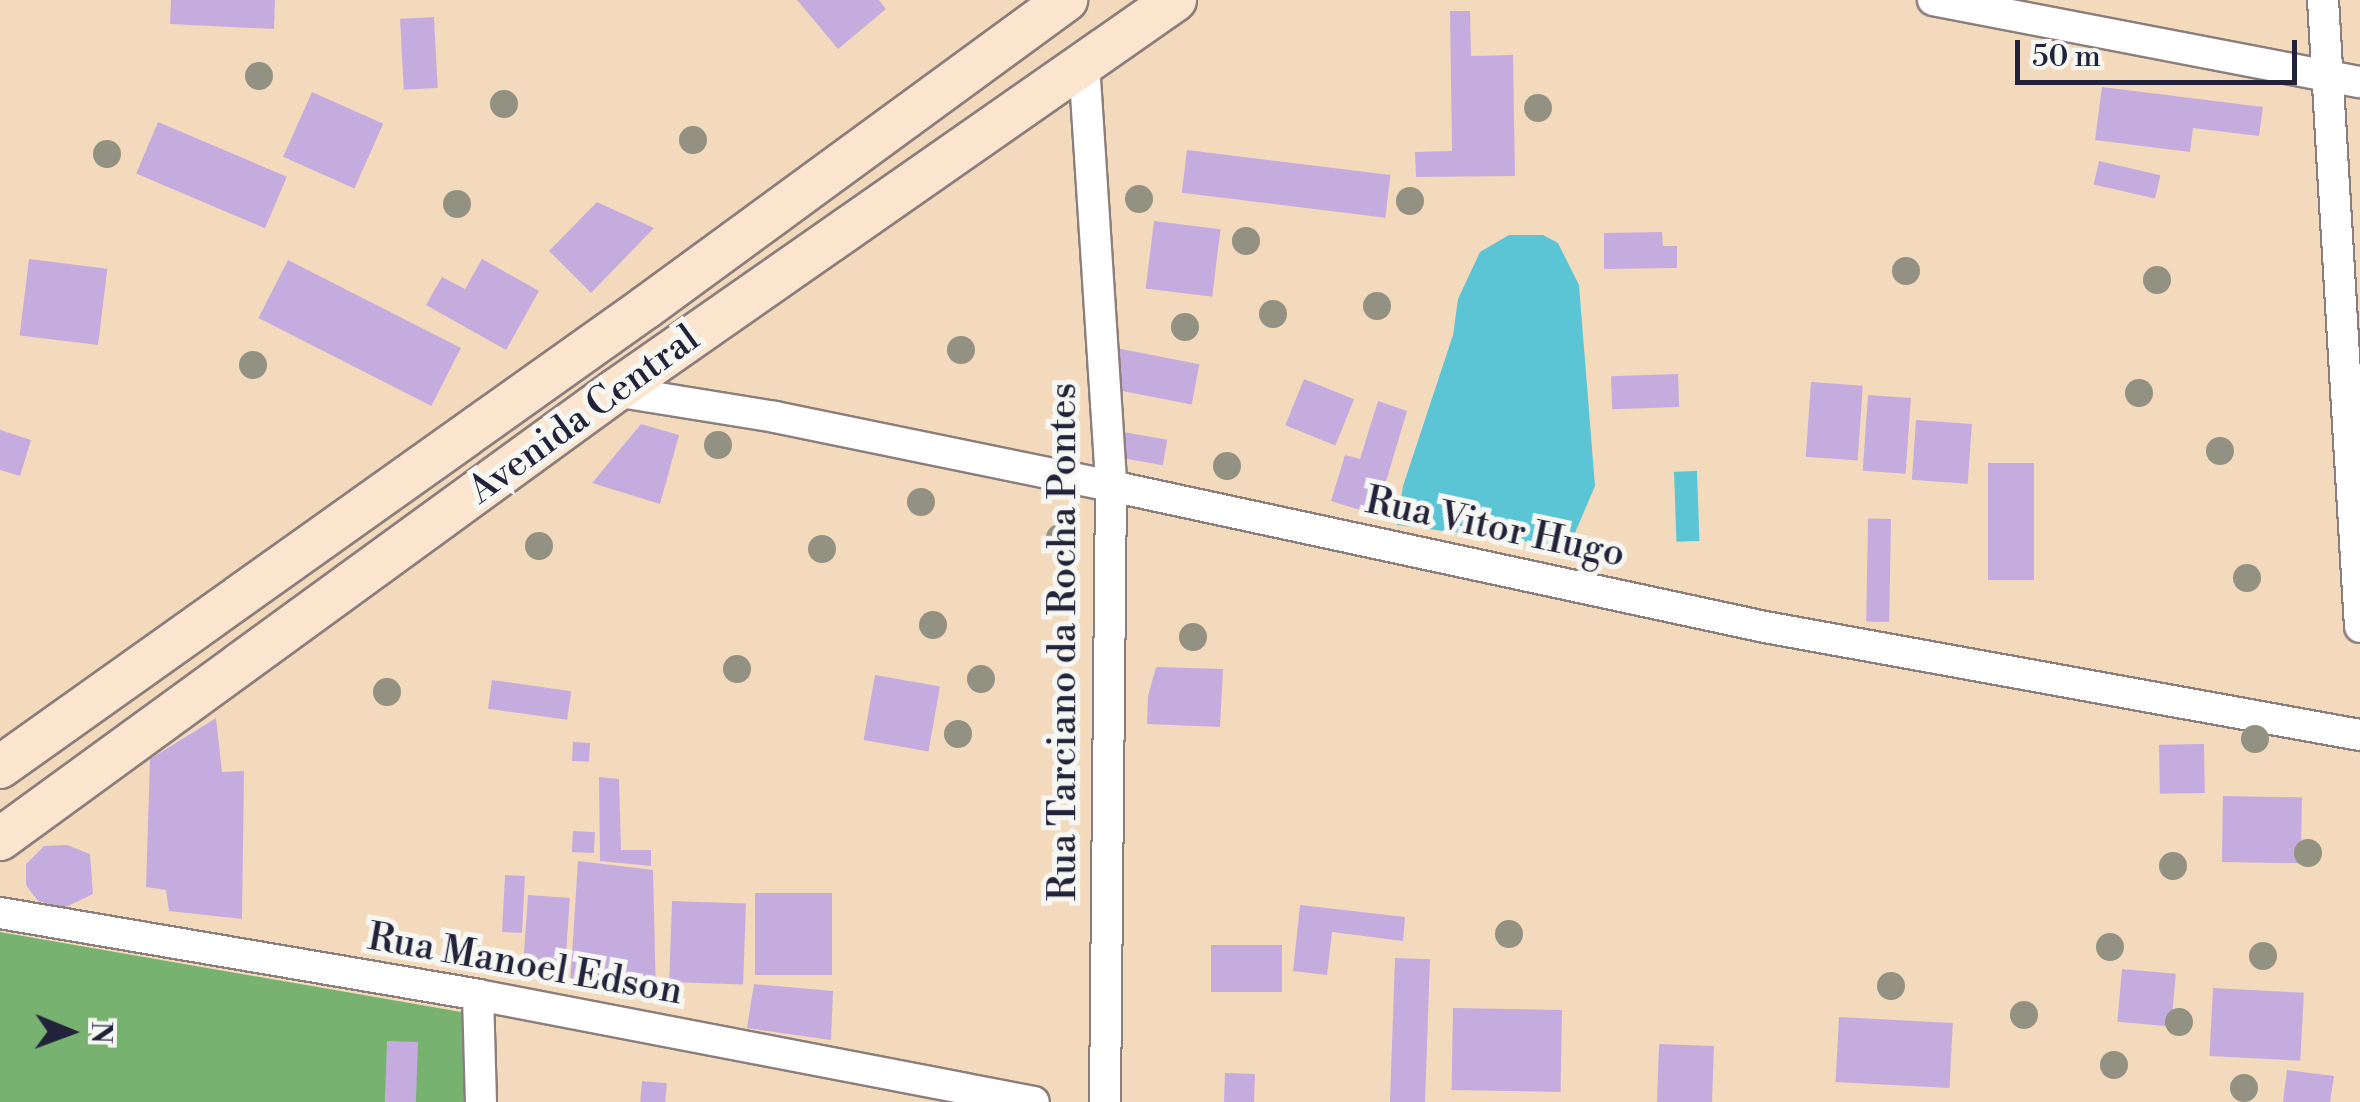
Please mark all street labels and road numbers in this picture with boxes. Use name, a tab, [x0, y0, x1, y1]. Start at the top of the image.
street label: Avenida Central	[460, 316, 708, 514]
street label: Rua Tarciano da Rocha Pontes	[1041, 383, 1087, 901]
street label: Rua Vitor Hugo	[1361, 478, 1629, 578]
street label: Rua Manoel Edson	[364, 915, 686, 1015]

